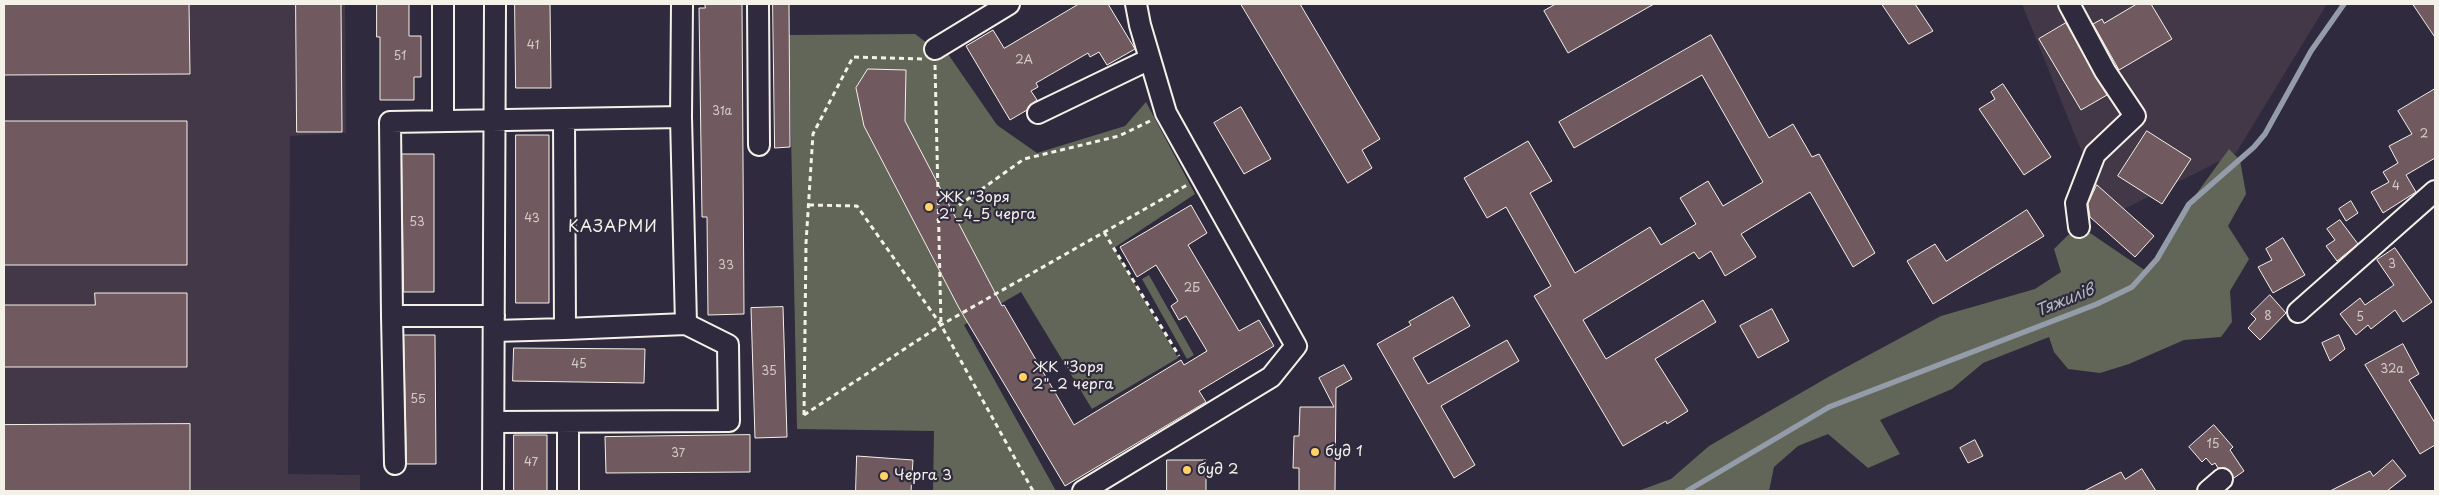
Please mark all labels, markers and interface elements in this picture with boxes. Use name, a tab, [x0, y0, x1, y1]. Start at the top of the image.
house number: 41	[527, 39, 539, 53]
house number: 51	[394, 50, 406, 64]
house number: 2А	[1015, 54, 1033, 68]
house number: 31а	[712, 105, 732, 119]
house number: 2	[2420, 128, 2428, 142]
house number: 4	[2392, 180, 2400, 194]
place label: ЖК "Зоря 2"_4_5 черга	[939, 189, 1036, 224]
marker: ЖК "Зоря 2"_4_5 черга	[923, 201, 935, 213]
house number: 43	[524, 212, 540, 226]
house number: 53	[409, 216, 425, 230]
district label: КАЗАРМИ	[569, 218, 657, 238]
house number: 3	[2388, 258, 2396, 272]
house number: 33	[718, 259, 734, 273]
water label: Тяжилів	[2033, 281, 2097, 321]
house number: 2Б	[1184, 282, 1200, 296]
house number: 8	[2264, 310, 2272, 324]
house number: 5	[2356, 311, 2364, 325]
house number: 45	[571, 358, 587, 372]
place label: ЖК "Зоря 2"_2 черга	[1033, 359, 1114, 394]
house number: 32а	[2380, 363, 2404, 377]
house number: 35	[761, 365, 777, 379]
marker: ЖК "Зоря 2"_2 черга	[1017, 371, 1029, 383]
house number: 55	[410, 393, 426, 407]
house number: 15	[2206, 438, 2220, 452]
place label: буд 1	[1325, 443, 1363, 461]
marker: буд 1	[1309, 446, 1321, 458]
house number: 37	[671, 447, 685, 461]
house number: 47	[524, 456, 538, 470]
place label: буд 2	[1197, 461, 1239, 479]
marker: буд 2	[1181, 464, 1193, 476]
place label: Черга 3	[894, 467, 952, 485]
marker: Черга 3	[878, 470, 890, 482]

